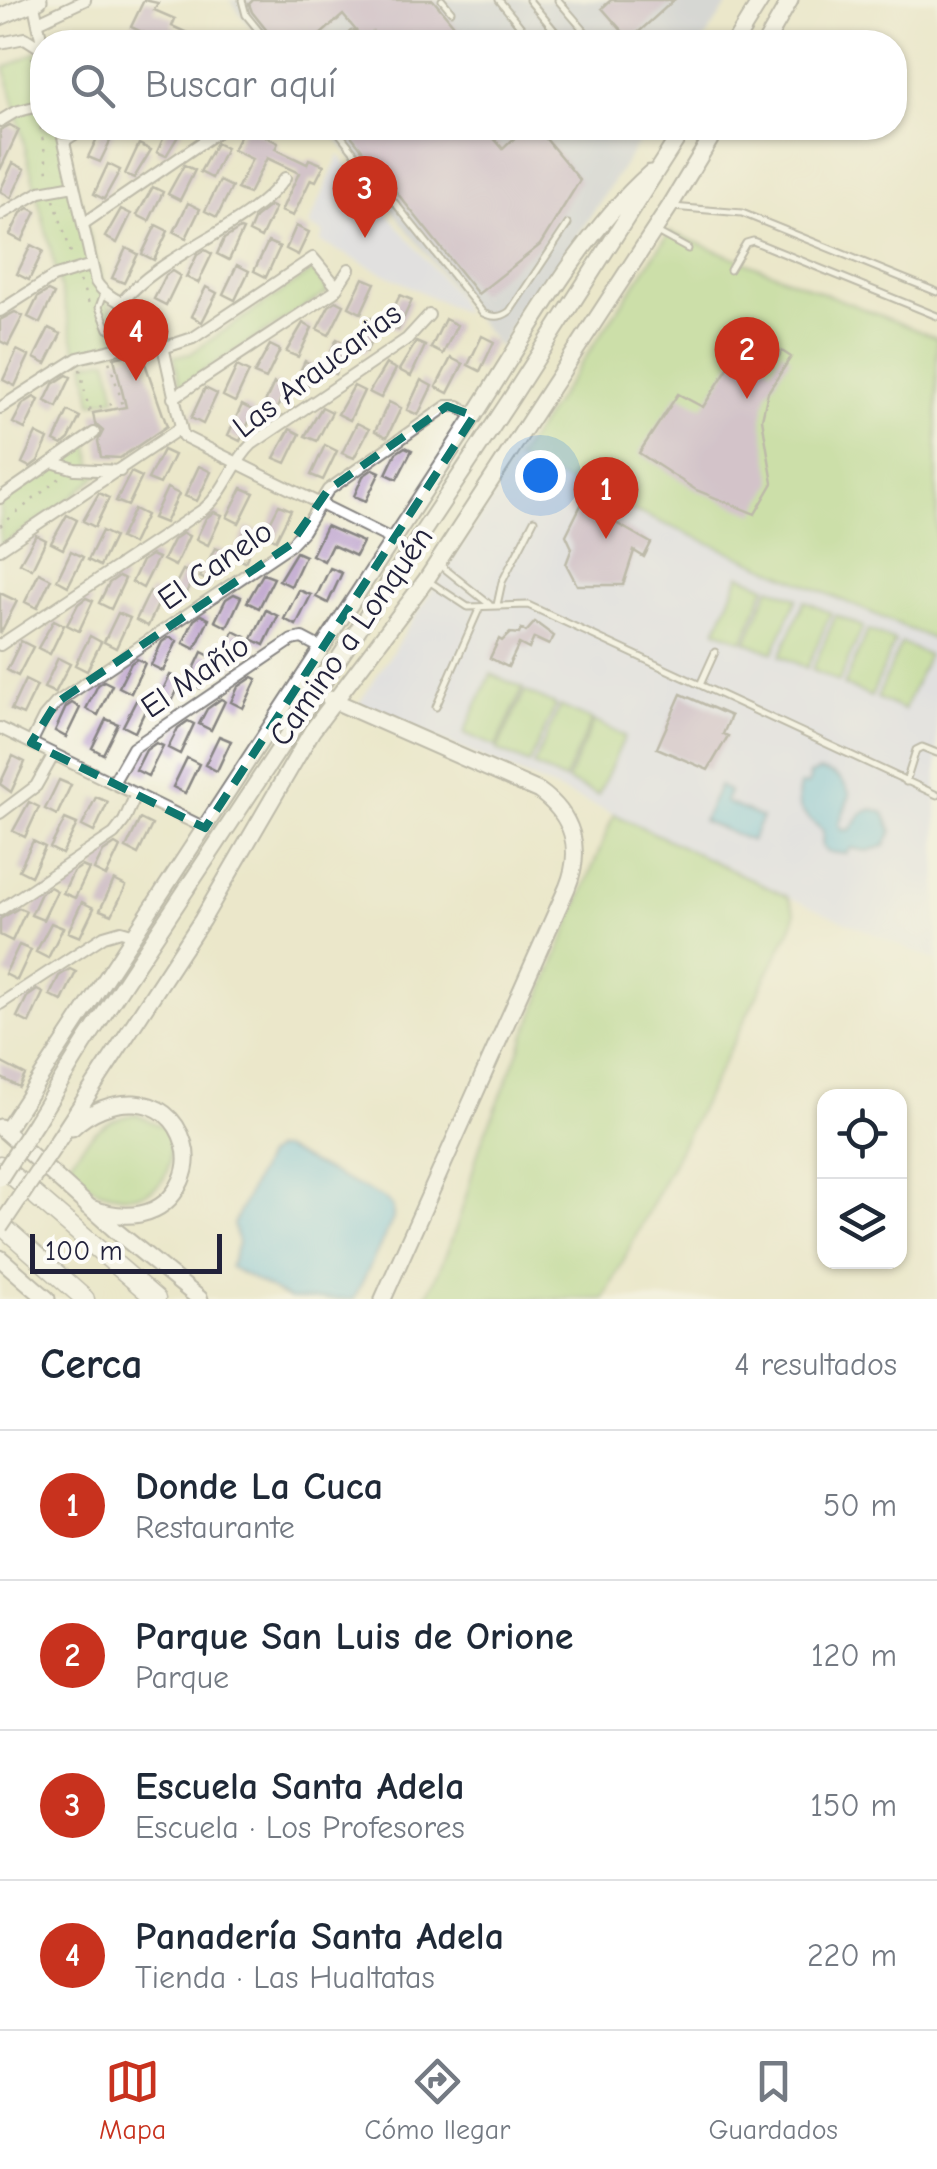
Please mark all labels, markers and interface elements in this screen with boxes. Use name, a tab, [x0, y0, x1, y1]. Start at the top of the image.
search box	[30, 30, 907, 140]
icon: search	[65, 58, 120, 113]
text: Buscar aquí	[145, 63, 337, 107]
pin: 3	[332, 156, 398, 238]
street label: Las Araucarias	[226, 295, 408, 445]
pin: 4	[104, 298, 168, 381]
pin: 2	[714, 316, 780, 399]
your location	[515, 450, 566, 501]
pin: 1	[574, 456, 638, 539]
street label: El Canelo	[151, 512, 279, 618]
street label: Camino a Lonquén	[262, 519, 440, 753]
street label: El Mañío	[134, 626, 256, 726]
map controls	[817, 1089, 907, 1269]
button: locate	[817, 1089, 907, 1179]
button: layers	[817, 1179, 907, 1269]
scale bar	[30, 1229, 222, 1274]
text: 100 m	[45, 1235, 123, 1267]
text: Cerca	[40, 1340, 143, 1389]
text: 4 resultados	[734, 1346, 897, 1383]
text: Donde La Cuca	[135, 1465, 383, 1509]
text: 1	[66, 1487, 79, 1524]
text: 50 m	[823, 1487, 897, 1524]
text: Restaurante	[135, 1509, 295, 1546]
text: Parque San Luis de Orione	[135, 1615, 573, 1659]
text: 2	[65, 1637, 80, 1674]
text: 120 m	[811, 1637, 897, 1674]
text: Parque	[135, 1659, 229, 1696]
text: Escuela Santa Adela	[135, 1765, 465, 1809]
text: 3	[65, 1787, 80, 1824]
text: 150 m	[810, 1787, 897, 1824]
text: Escuela · Los Profesores	[135, 1809, 465, 1846]
text: Panadería Santa Adela	[135, 1915, 504, 1959]
text: 4	[65, 1937, 80, 1974]
text: 220 m	[807, 1937, 897, 1974]
text: Tienda · Las Hualtatas	[135, 1959, 435, 1996]
tab: Mapa	[99, 2054, 166, 2146]
tab: Cómo llegar	[364, 2054, 510, 2146]
tab: Guardados	[708, 2054, 838, 2146]

